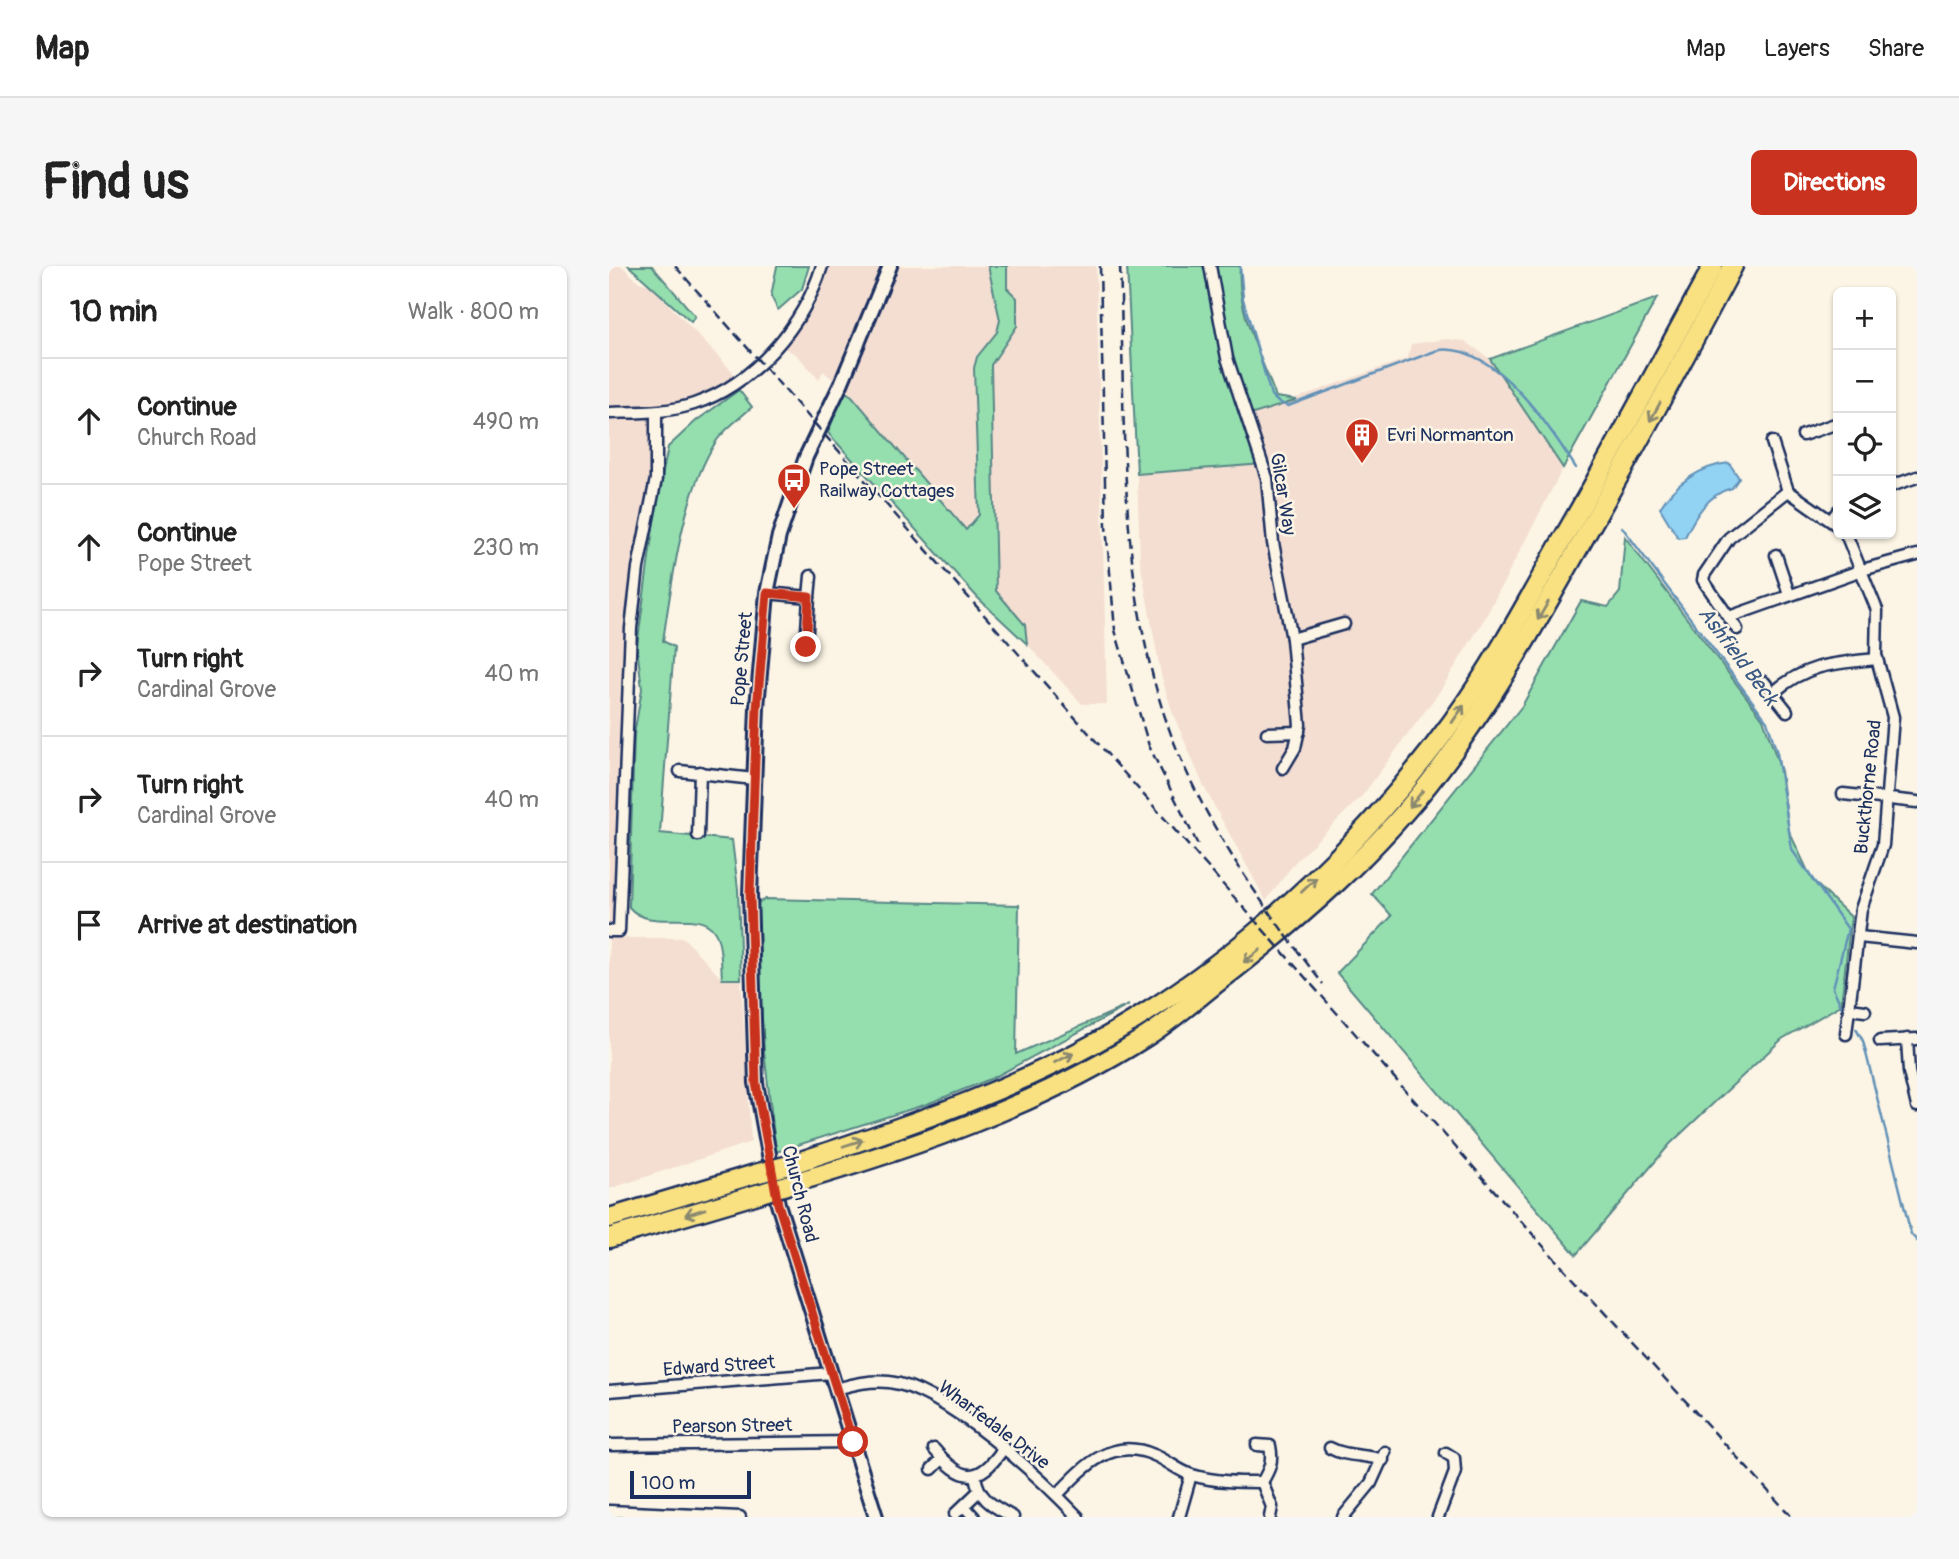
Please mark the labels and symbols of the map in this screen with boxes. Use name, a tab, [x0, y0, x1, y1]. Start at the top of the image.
one-way arrow	[1648, 402, 1662, 422]
building icon: Evri Normanton	[1343, 416, 1381, 465]
place label: Evri Normanton	[1387, 423, 1514, 447]
street label: Gilcar Way	[1265, 451, 1301, 537]
place label: Pope Street Railway Cottages	[819, 457, 955, 503]
bus stop icon: Pope Street Railway Cottages	[775, 461, 813, 510]
one-way arrow	[1536, 600, 1550, 620]
water label: Ashfield Beck	[1692, 601, 1785, 713]
street label: Pope Street	[726, 610, 758, 707]
route end	[790, 631, 821, 662]
one-way arrow	[1451, 705, 1465, 724]
street label: Buckthorne Road	[1849, 719, 1887, 855]
one-way arrow	[1408, 789, 1423, 807]
one-way arrow	[1300, 877, 1317, 894]
one-way arrow	[1243, 949, 1262, 963]
one-way arrow	[1053, 1051, 1074, 1064]
one-way arrow	[842, 1136, 864, 1149]
street label: Church Road	[776, 1143, 824, 1245]
one-way arrow	[685, 1206, 707, 1219]
street label: Edward Street	[662, 1350, 776, 1382]
street label: Wharfedale Drive	[934, 1375, 1055, 1475]
street label: Pearson Street	[672, 1413, 793, 1439]
route start	[837, 1426, 868, 1457]
scale bar	[630, 1468, 751, 1500]

